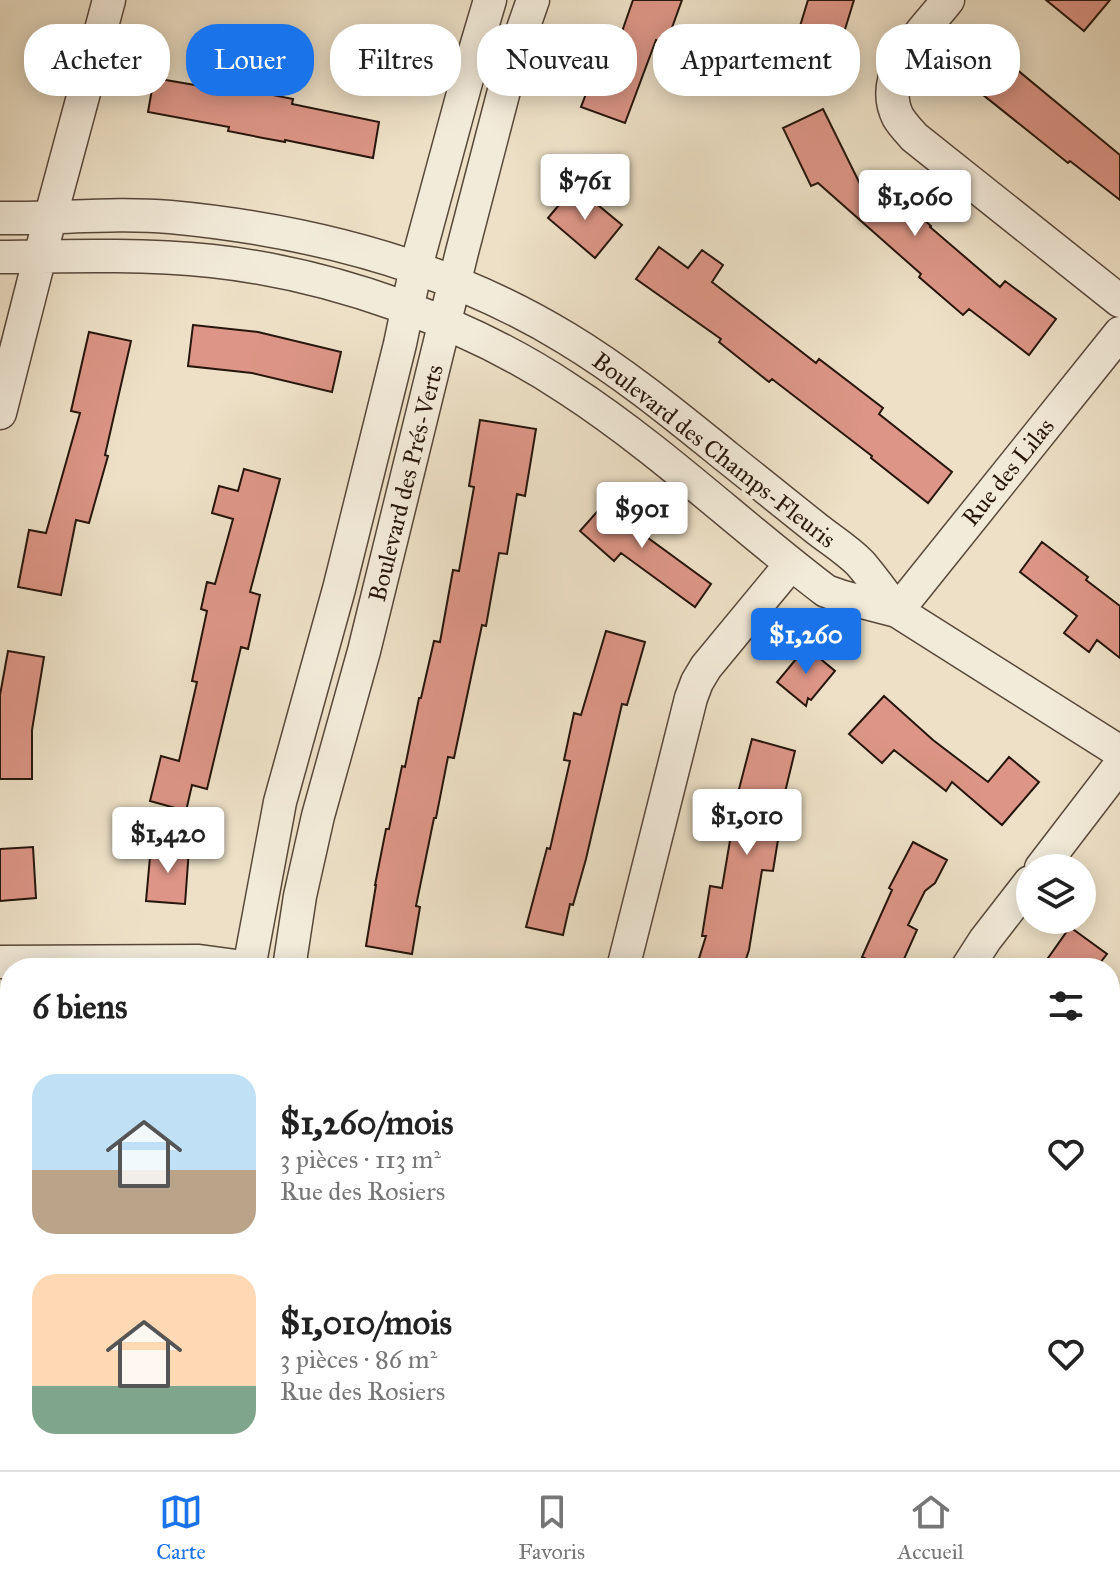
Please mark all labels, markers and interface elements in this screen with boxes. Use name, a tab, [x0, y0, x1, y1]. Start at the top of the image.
chip: Acheter	[24, 24, 170, 96]
chip: Louer	[186, 24, 314, 96]
chip: Filtres	[330, 24, 461, 96]
chip: Nouveau	[477, 24, 637, 96]
chip: Appartement	[653, 24, 860, 96]
chip: Maison	[876, 24, 1020, 96]
pin: $761	[538, 154, 632, 222]
text: $761	[559, 164, 611, 196]
pin: $1,060	[850, 170, 980, 238]
text: $1,060	[877, 180, 953, 212]
street label: Boulevard des Champs-Fleuris	[586, 346, 842, 554]
street label: Boulevard des Prés-Verts	[362, 361, 450, 605]
street label: Rue des Lilas	[955, 412, 1061, 532]
pin: $901	[595, 482, 689, 550]
text: $901	[615, 492, 669, 524]
pin: $1,260	[741, 608, 871, 676]
text: $1,260	[769, 618, 843, 650]
pin: $1,010	[682, 789, 812, 857]
text: $1,010	[711, 799, 783, 831]
pin: $1,420	[103, 807, 233, 875]
text: $1,420	[130, 817, 206, 849]
map controls	[1016, 854, 1096, 934]
button: layers	[1016, 854, 1096, 934]
icon: filters	[1044, 984, 1088, 1028]
text: 6 biens	[32, 986, 127, 1027]
text: $1,260/mois	[280, 1102, 453, 1143]
icon: home	[96, 1106, 192, 1202]
icon: heart	[1044, 1132, 1088, 1176]
text: 3 pièces · 113 m²	[280, 1143, 441, 1175]
text: Rue des Rosiers	[280, 1175, 445, 1207]
text: $1,010/mois	[280, 1302, 452, 1343]
icon: home	[96, 1306, 192, 1402]
icon: heart	[1044, 1332, 1088, 1376]
text: 3 pièces · 86 m²	[280, 1343, 437, 1375]
text: Rue des Rosiers	[280, 1375, 445, 1407]
tab: Carte	[156, 1490, 206, 1565]
tab: Favoris	[518, 1490, 585, 1565]
tab: Accueil	[898, 1490, 964, 1565]

